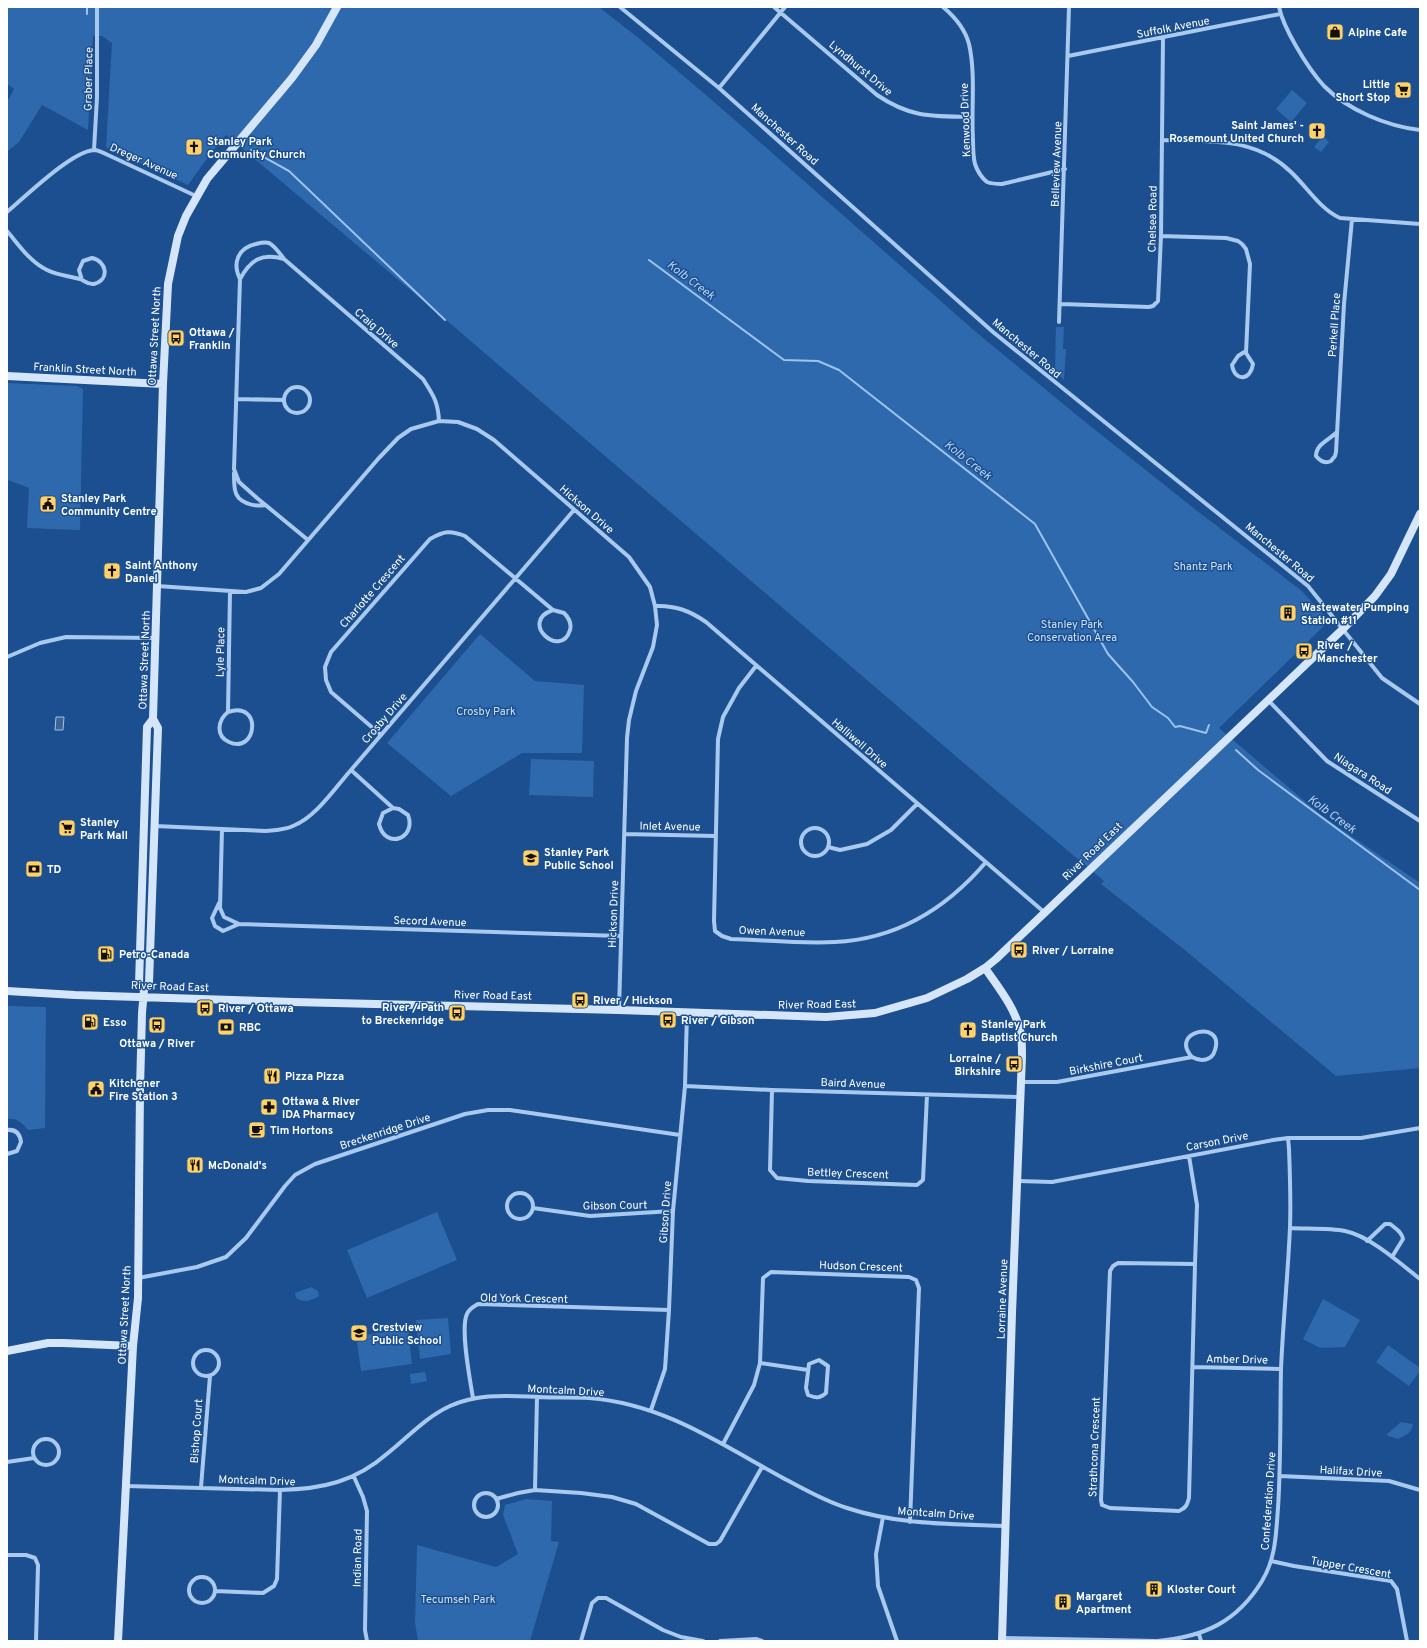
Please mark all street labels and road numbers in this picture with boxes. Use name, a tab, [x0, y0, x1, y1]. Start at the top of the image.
street label: Suffolk Avenue	[1136, 14, 1211, 42]
street label: Lyndhurst Drive	[826, 38, 895, 99]
street label: Graber Place	[81, 47, 97, 111]
street label: Kenwood Drive	[958, 83, 974, 157]
street label: Manchester Road	[748, 101, 821, 169]
street label: Belleview Avenue	[1049, 121, 1065, 207]
street label: Dreger Avenue	[107, 141, 180, 183]
street label: Chelsea Road	[1145, 185, 1161, 253]
street label: Ottawa Street North	[145, 286, 165, 386]
street label: Perkell Place	[1326, 292, 1344, 358]
street label: Craig Drive	[351, 306, 402, 352]
street label: Manchester Road	[989, 316, 1064, 382]
street label: Franklin Street North	[33, 360, 137, 380]
street label: Hickson Drive	[556, 482, 616, 537]
street label: Manchester Road	[1242, 520, 1317, 586]
street label: Charlotte Crescent	[337, 552, 408, 631]
street label: Ottawa Street North	[136, 610, 154, 710]
street label: Lyle Place	[214, 627, 228, 677]
street label: Crosby Drive	[359, 690, 411, 747]
street label: Halliwell Drive	[828, 716, 890, 772]
street label: Niagara Road	[1331, 750, 1394, 798]
street label: Inlet Avenue	[639, 819, 701, 835]
street label: River Road East	[1060, 820, 1126, 884]
street label: Hickson Drive	[606, 880, 622, 948]
street label: Secord Avenue	[393, 914, 467, 930]
street label: Owen Avenue	[738, 924, 806, 940]
street label: River Road East	[131, 979, 209, 995]
street label: River Road East	[454, 988, 532, 1004]
street label: River Road East	[778, 997, 856, 1013]
street label: Birkshire Court	[1068, 1051, 1144, 1079]
street label: Baird Avenue	[820, 1076, 886, 1092]
street label: Breckenridge Drive	[338, 1111, 433, 1153]
street label: Carson Drive	[1185, 1129, 1250, 1155]
street label: Bettley Crescent	[807, 1166, 889, 1182]
street label: Gibson Drive	[657, 1180, 675, 1244]
street label: Gibson Court	[583, 1198, 647, 1214]
street label: Hudson Crescent	[819, 1259, 903, 1275]
street label: Lorraine Avenue	[995, 1259, 1011, 1339]
street label: Ottawa Street North	[115, 1265, 135, 1365]
street label: Old York Crescent	[480, 1291, 568, 1307]
street label: Amber Drive	[1206, 1352, 1268, 1368]
street label: Montcalm Drive	[527, 1382, 605, 1400]
street label: Strathcona Crescent	[1086, 1397, 1104, 1497]
street label: Bishop Court	[188, 1398, 206, 1464]
street label: Confederation Drive	[1259, 1451, 1279, 1551]
street label: Halifax Drive	[1319, 1463, 1383, 1481]
street label: Montcalm Drive	[218, 1473, 296, 1489]
street label: Montcalm Drive	[897, 1504, 975, 1524]
street label: Indian Road	[350, 1529, 366, 1587]
street label: Tupper Crescent	[1309, 1554, 1392, 1582]

